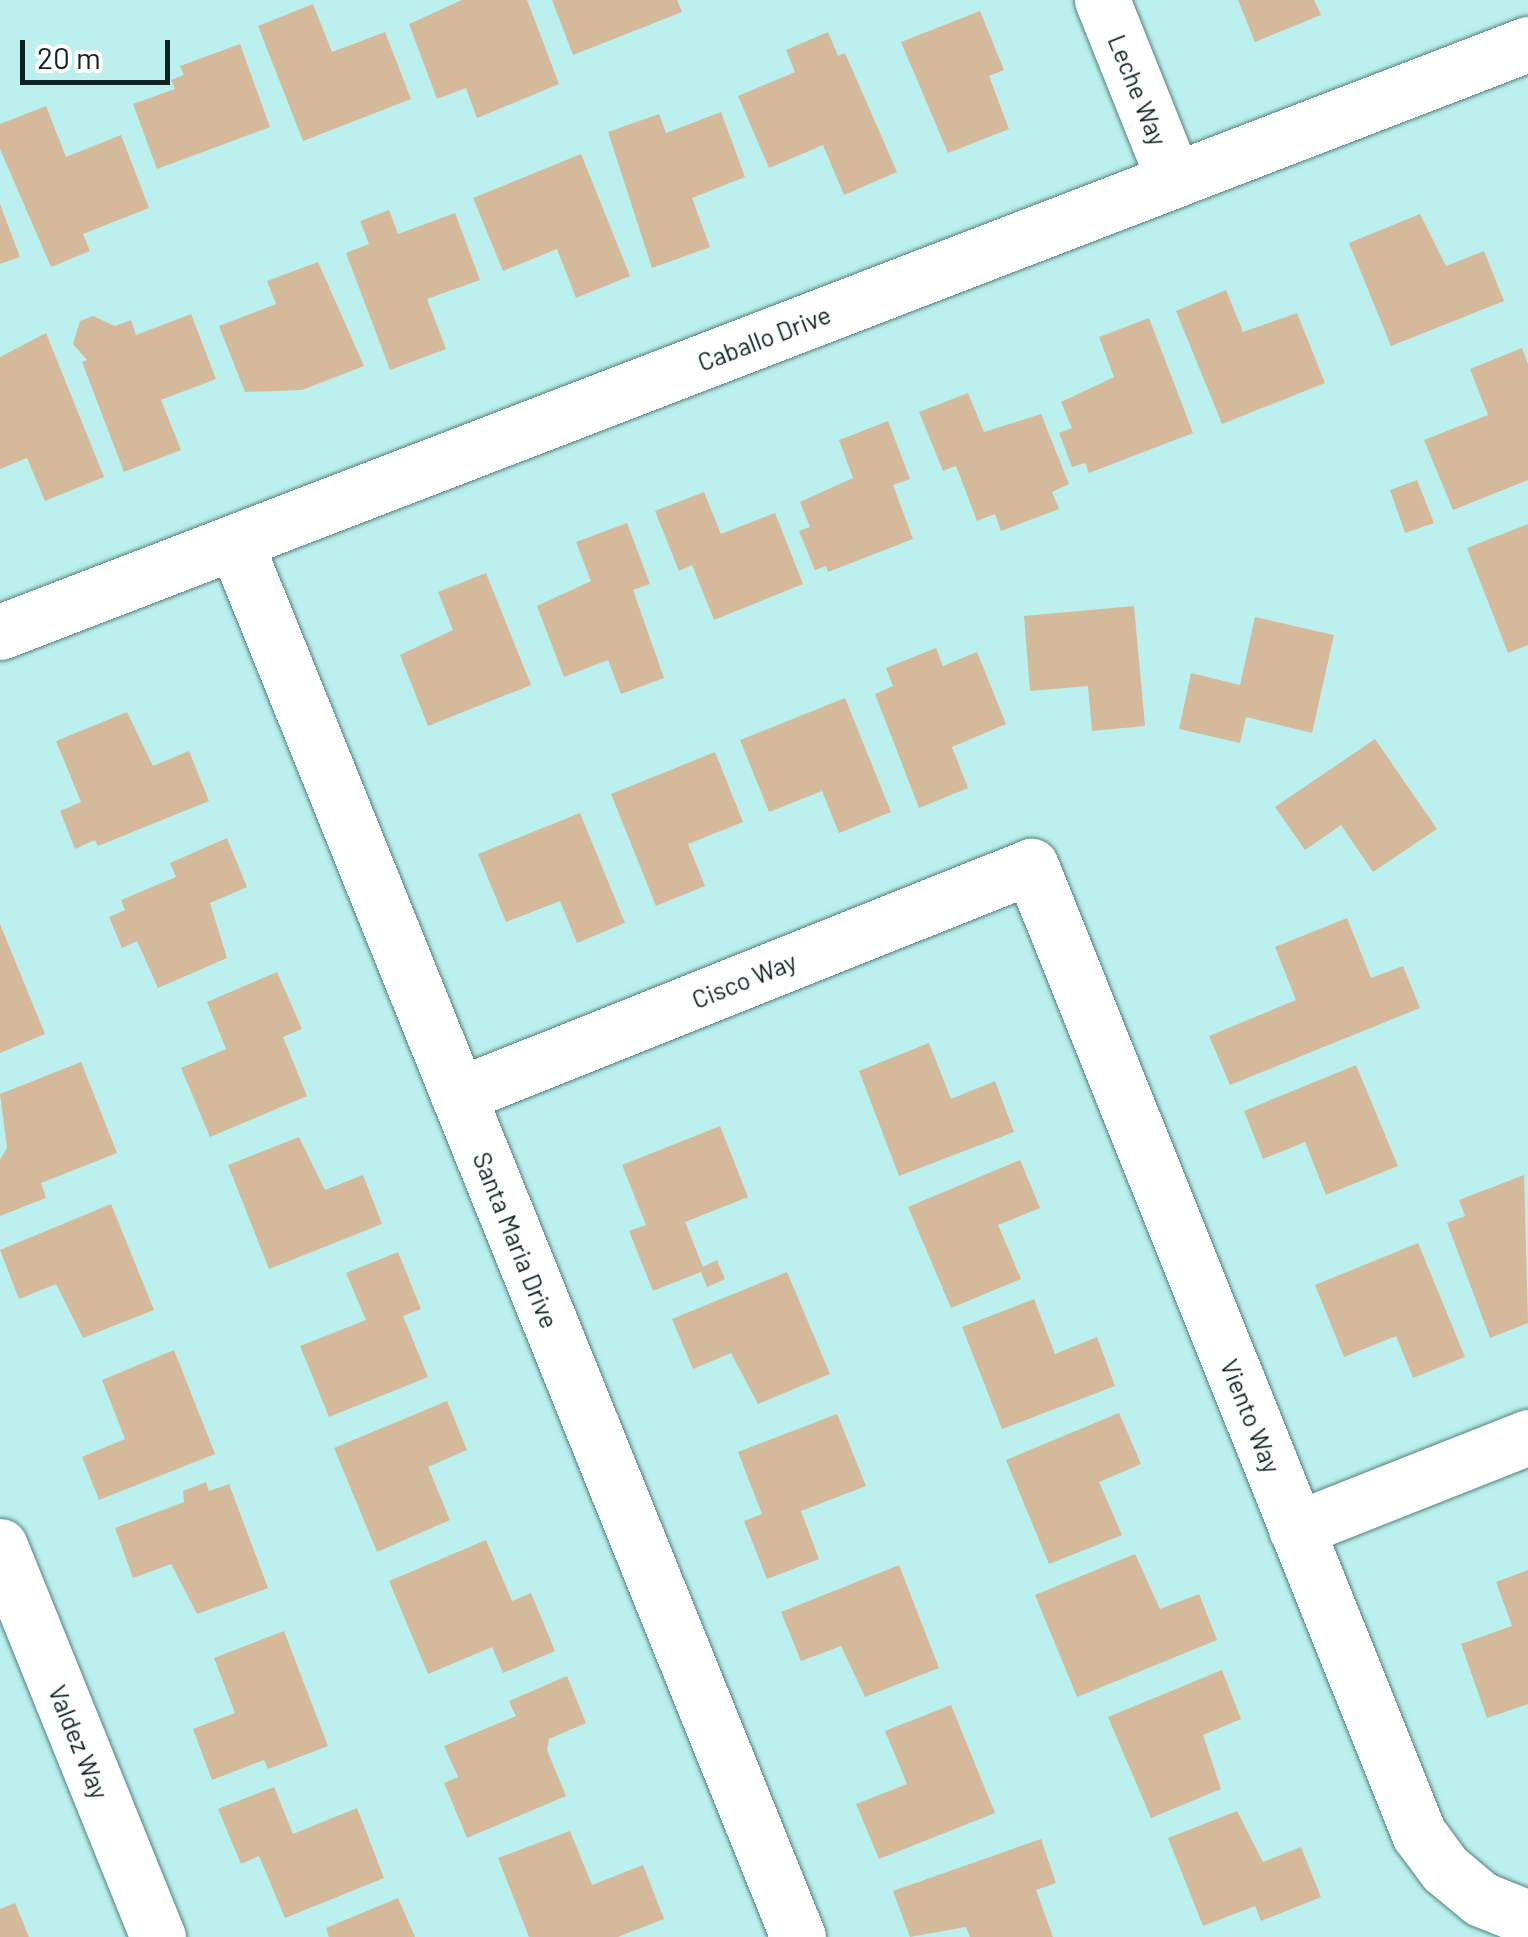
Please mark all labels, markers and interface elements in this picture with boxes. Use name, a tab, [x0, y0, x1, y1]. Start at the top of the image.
scale bar	[25, 20, 175, 82]
street label: Leche Way	[1102, 30, 1174, 150]
text: 20 m	[37, 39, 101, 75]
street label: Caballo Drive	[693, 299, 835, 377]
street label: Cisco Way	[687, 945, 801, 1015]
street label: Santa Maria Drive	[467, 1148, 565, 1332]
street label: Viento Way	[1215, 1355, 1287, 1477]
street label: Valdez Way	[43, 1681, 115, 1803]

